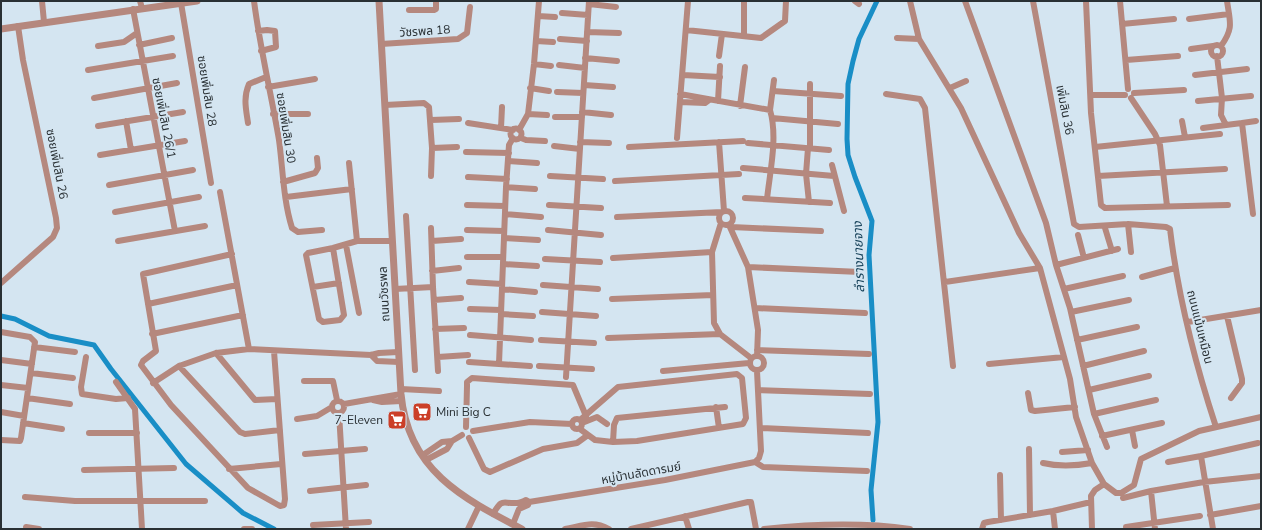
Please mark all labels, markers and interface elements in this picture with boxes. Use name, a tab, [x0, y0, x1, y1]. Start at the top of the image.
street label: วัชรพล 18	[399, 21, 451, 41]
street label: ซอยเพิ่มสิน 28	[194, 54, 221, 128]
street label: ซอยเพิ่มสิน 26/1	[148, 76, 180, 160]
street label: เพิ่มสิน 36	[1052, 84, 1078, 136]
street label: ซอยเพิ่มสิน 30	[273, 91, 300, 165]
street label: ซอยเพิ่มสิน 26	[42, 127, 72, 201]
water label: ลำรางนายจาง	[849, 220, 869, 293]
street label: ถนนวัชรพล	[375, 266, 393, 322]
street label: ถนนแม้นเหมือน	[1183, 288, 1217, 366]
supermarket icon: Mini Big C	[411, 401, 433, 423]
place label: Mini Big C	[436, 404, 491, 420]
supermarket icon: 7-Eleven	[386, 409, 408, 431]
place label: 7-Eleven	[335, 412, 383, 428]
street label: หมู่บ้านลัดดารมย์	[600, 458, 682, 488]

